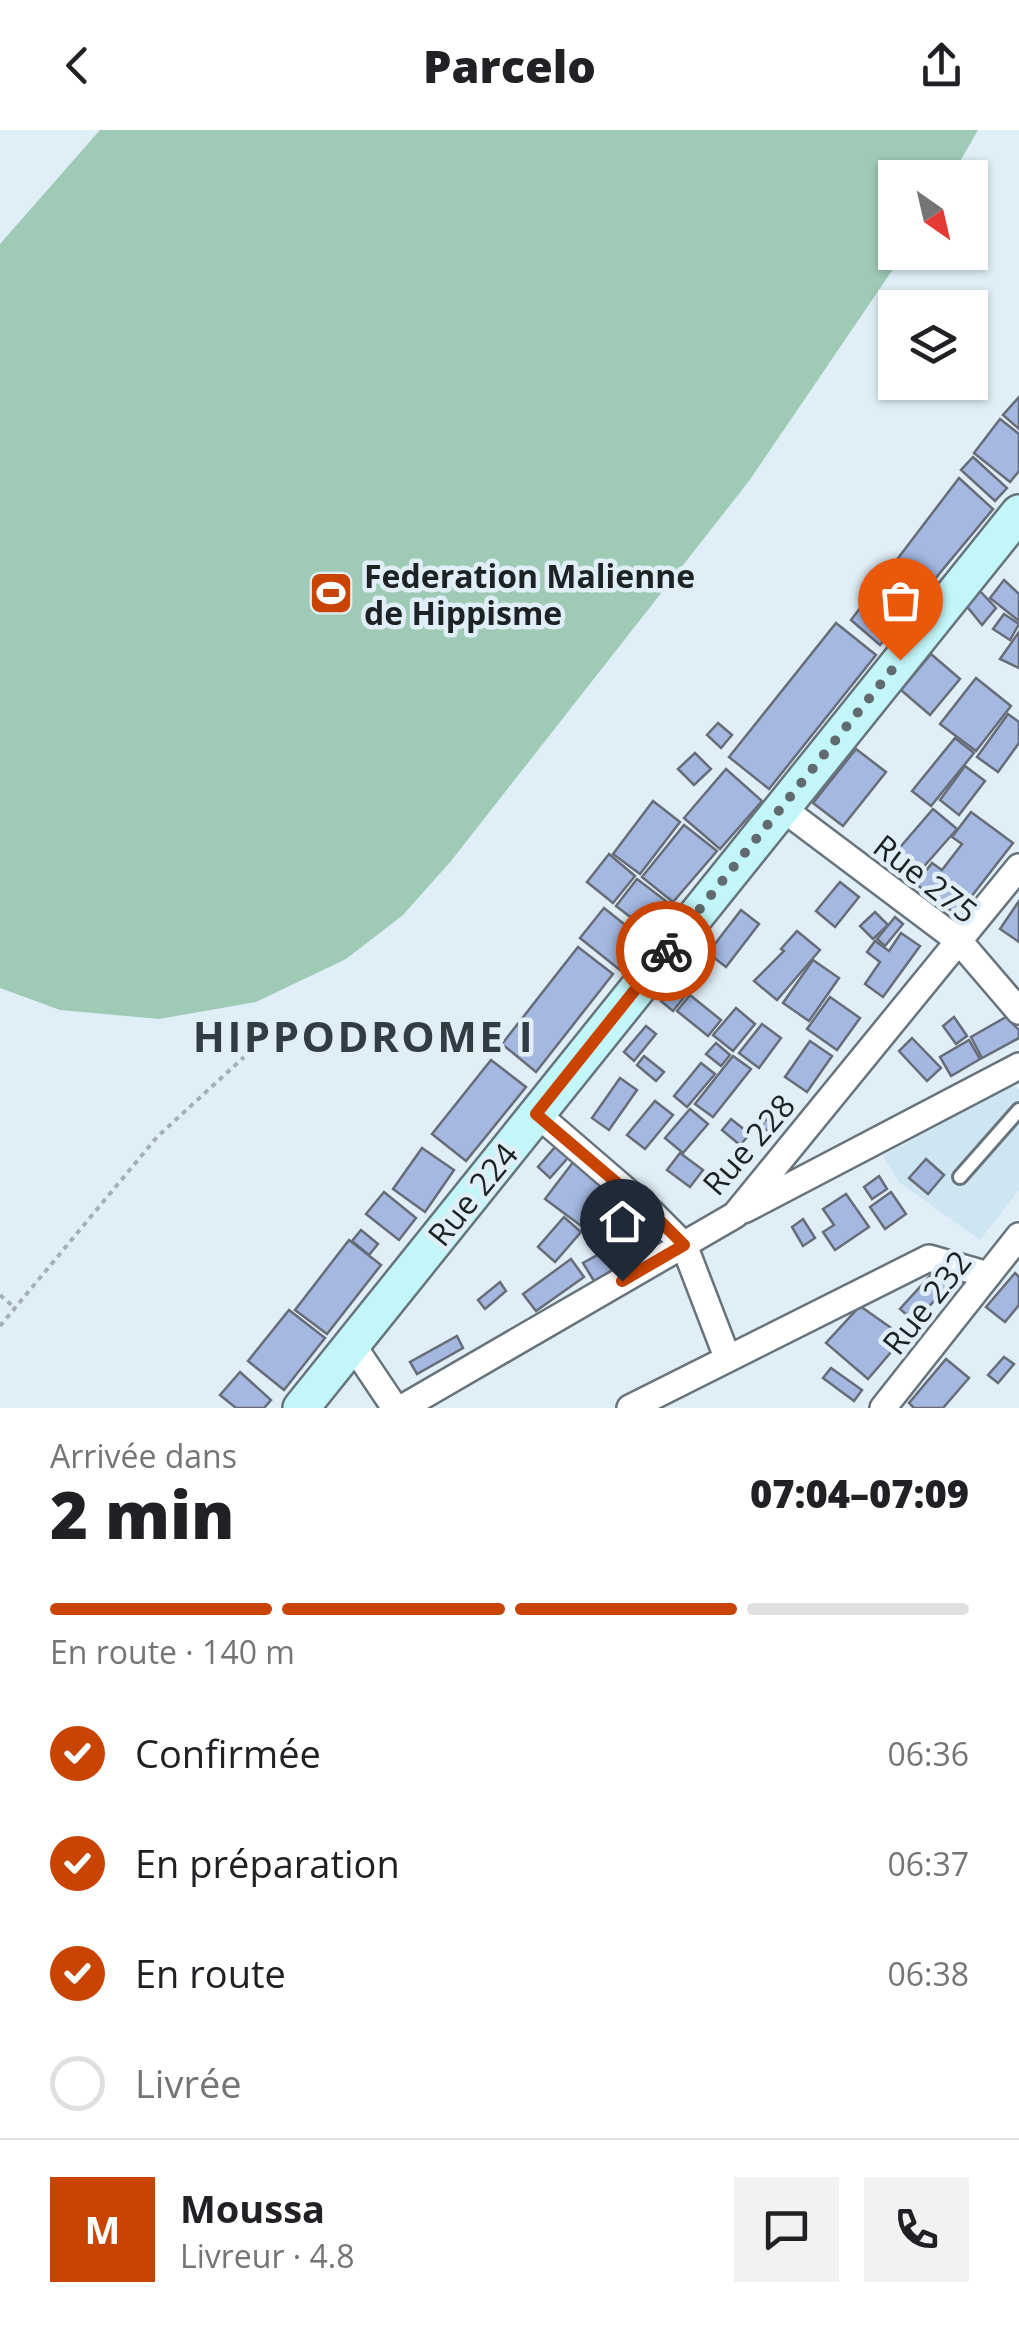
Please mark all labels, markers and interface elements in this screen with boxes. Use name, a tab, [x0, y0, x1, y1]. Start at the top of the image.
text: Parcelo	[423, 35, 596, 96]
icon: back	[50, 38, 105, 93]
icon: share	[914, 38, 969, 93]
north arrow	[878, 160, 988, 270]
map controls	[878, 160, 988, 400]
button: layers	[878, 290, 988, 400]
place label: Federation Malienne de Hippisme	[364, 554, 695, 634]
pin	[858, 558, 943, 661]
sports icon: Federation Malienne de Hippisme	[308, 570, 354, 616]
icon: bag	[873, 573, 928, 628]
street label: Rue 275	[865, 824, 987, 932]
courier	[616, 901, 716, 1001]
icon: bike	[639, 924, 694, 979]
district label: HIPPODROME I	[193, 1007, 535, 1064]
street label: Rue 228	[692, 1084, 804, 1204]
street label: Rue 224	[417, 1134, 527, 1254]
pin	[580, 1179, 665, 1282]
icon: home	[595, 1194, 650, 1249]
street label: Rue 232	[872, 1241, 980, 1363]
text: Arrivée dans	[50, 1434, 237, 1477]
text: 07:04–07:09	[750, 1467, 969, 1519]
text: 2 min	[50, 1470, 235, 1558]
text: En route · 140 m	[50, 1630, 295, 1673]
icon: check	[50, 1726, 105, 1781]
text: Confirmée	[135, 1727, 321, 1779]
text: 06:36	[887, 1732, 969, 1775]
icon: check	[50, 1836, 105, 1891]
text: En préparation	[135, 1837, 400, 1889]
text: 06:37	[887, 1842, 969, 1885]
icon: check	[50, 1946, 105, 2001]
text: En route	[135, 1947, 286, 1999]
text: 06:38	[887, 1952, 969, 1995]
text: Livrée	[135, 2057, 242, 2109]
button: chat	[734, 2177, 839, 2282]
button: phone	[864, 2177, 969, 2282]
text: Moussa	[180, 2182, 325, 2234]
text: M	[85, 2203, 120, 2255]
text: Livreur · 4.8	[180, 2234, 355, 2277]

